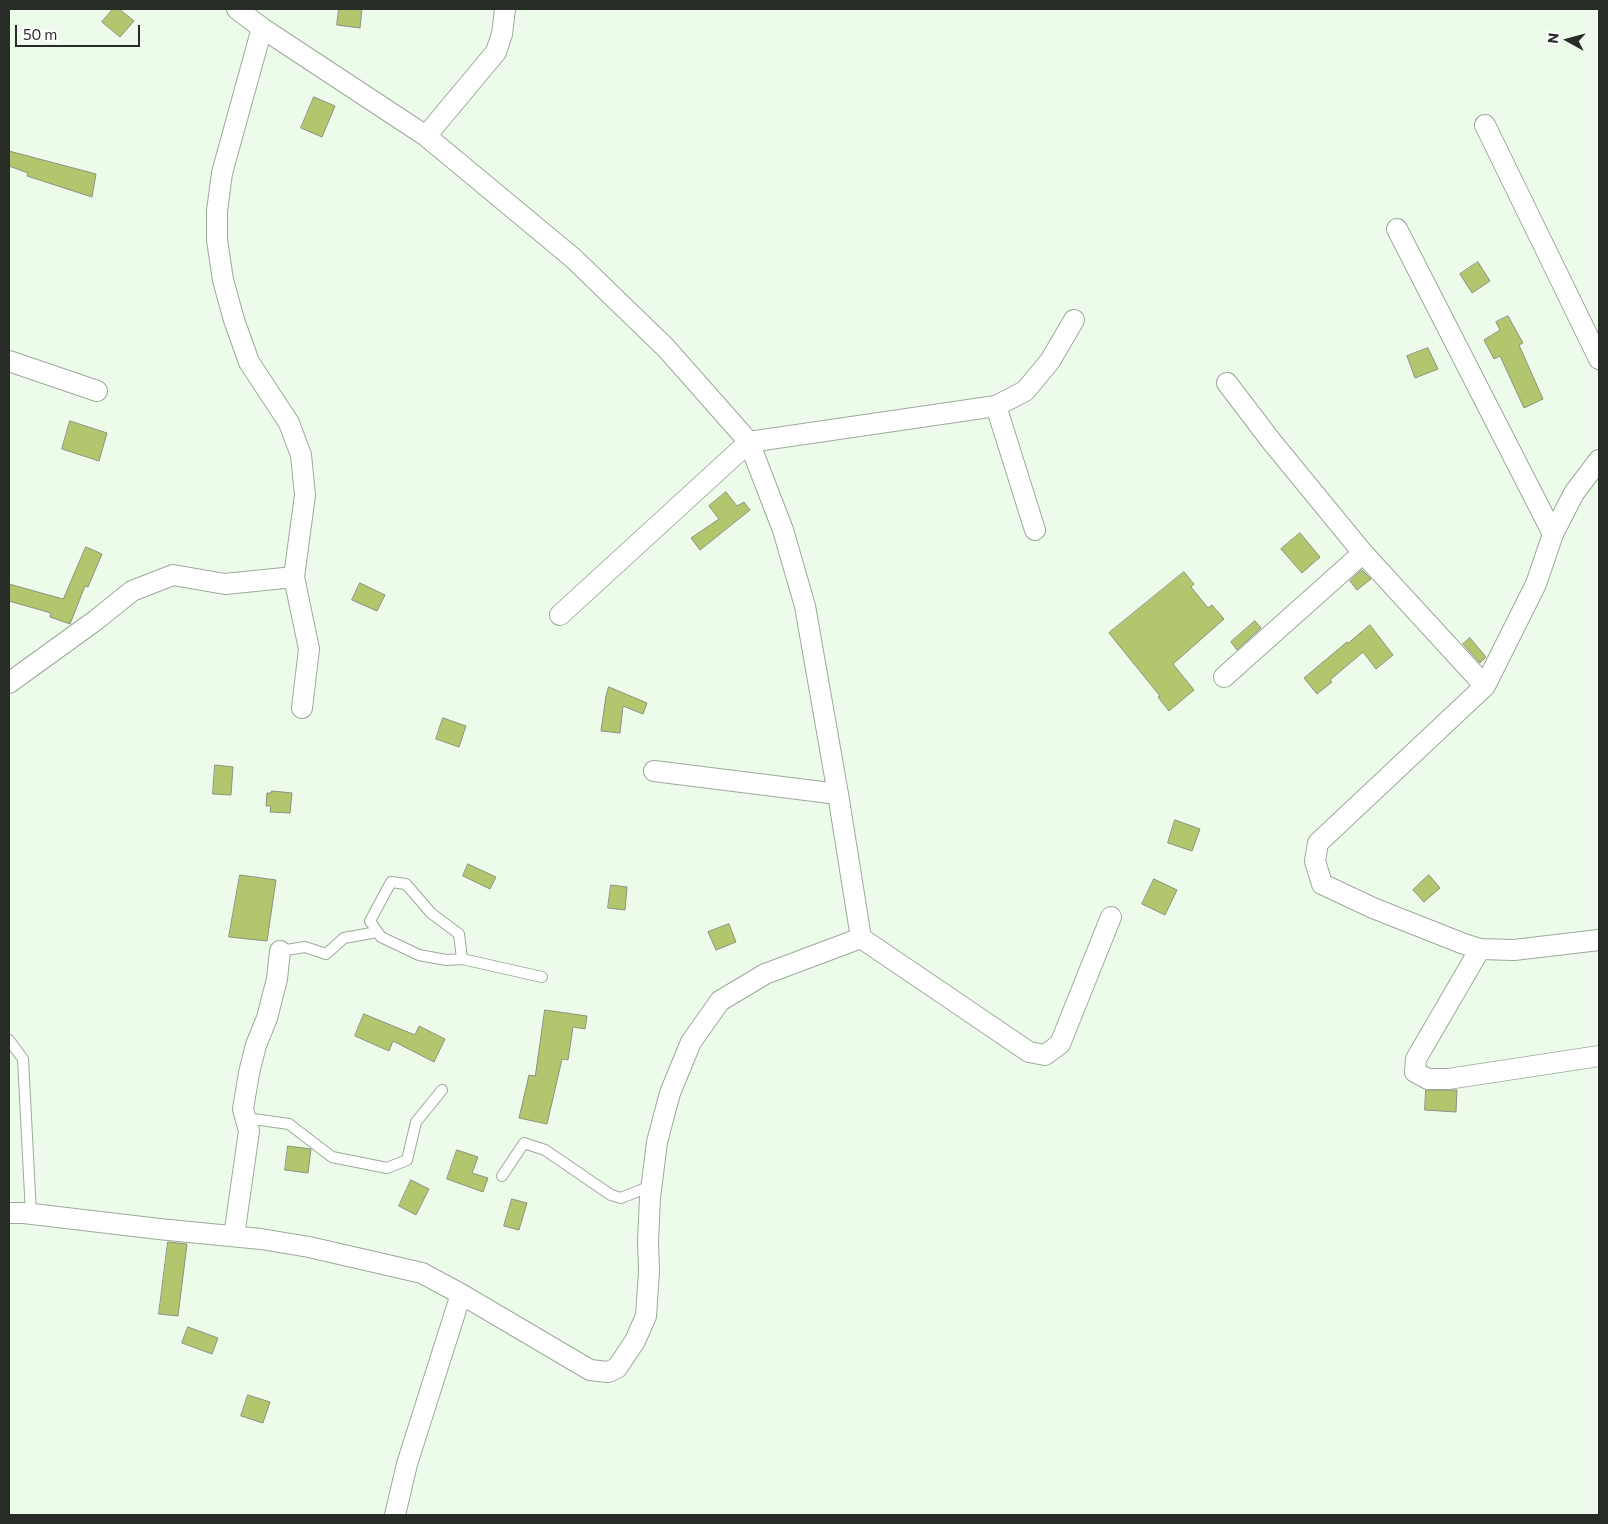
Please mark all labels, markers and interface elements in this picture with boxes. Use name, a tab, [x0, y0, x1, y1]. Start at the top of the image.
scale bar	[18, 15, 142, 47]
north arrow	[1543, 15, 1593, 65]
text: 50 m	[23, 25, 57, 43]
text: N	[1544, 32, 1562, 44]

